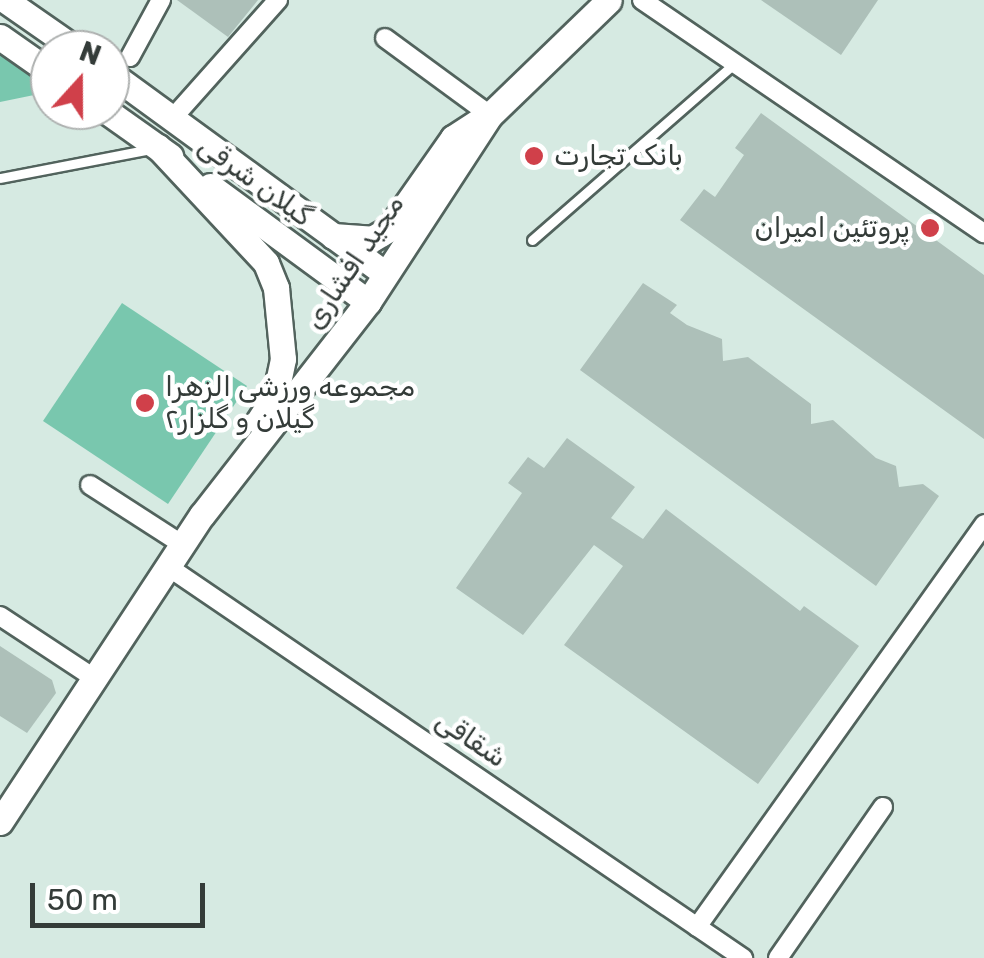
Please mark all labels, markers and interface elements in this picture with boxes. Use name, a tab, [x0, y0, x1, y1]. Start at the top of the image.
north arrow	[30, 30, 130, 130]
text: N	[75, 34, 106, 72]
street label: گیلان شرقی	[192, 129, 318, 233]
place label: بانک تجارت	[554, 139, 683, 173]
marker: بانک تجارت	[523, 145, 545, 167]
street label: مجید افشاری	[297, 189, 411, 335]
place label: پروتئین امیران	[755, 211, 910, 245]
marker: پروتئین امیران	[919, 217, 941, 239]
place label: مجموعه ورزشی الزهرا گیلان و گلزار۲	[165, 370, 415, 436]
marker: مجموعه ورزشی الزهرا گیلان و گلزار۲	[134, 392, 156, 414]
street label: شقاقی	[429, 703, 513, 775]
scale bar	[35, 863, 210, 925]
text: 50 m	[47, 882, 118, 918]

